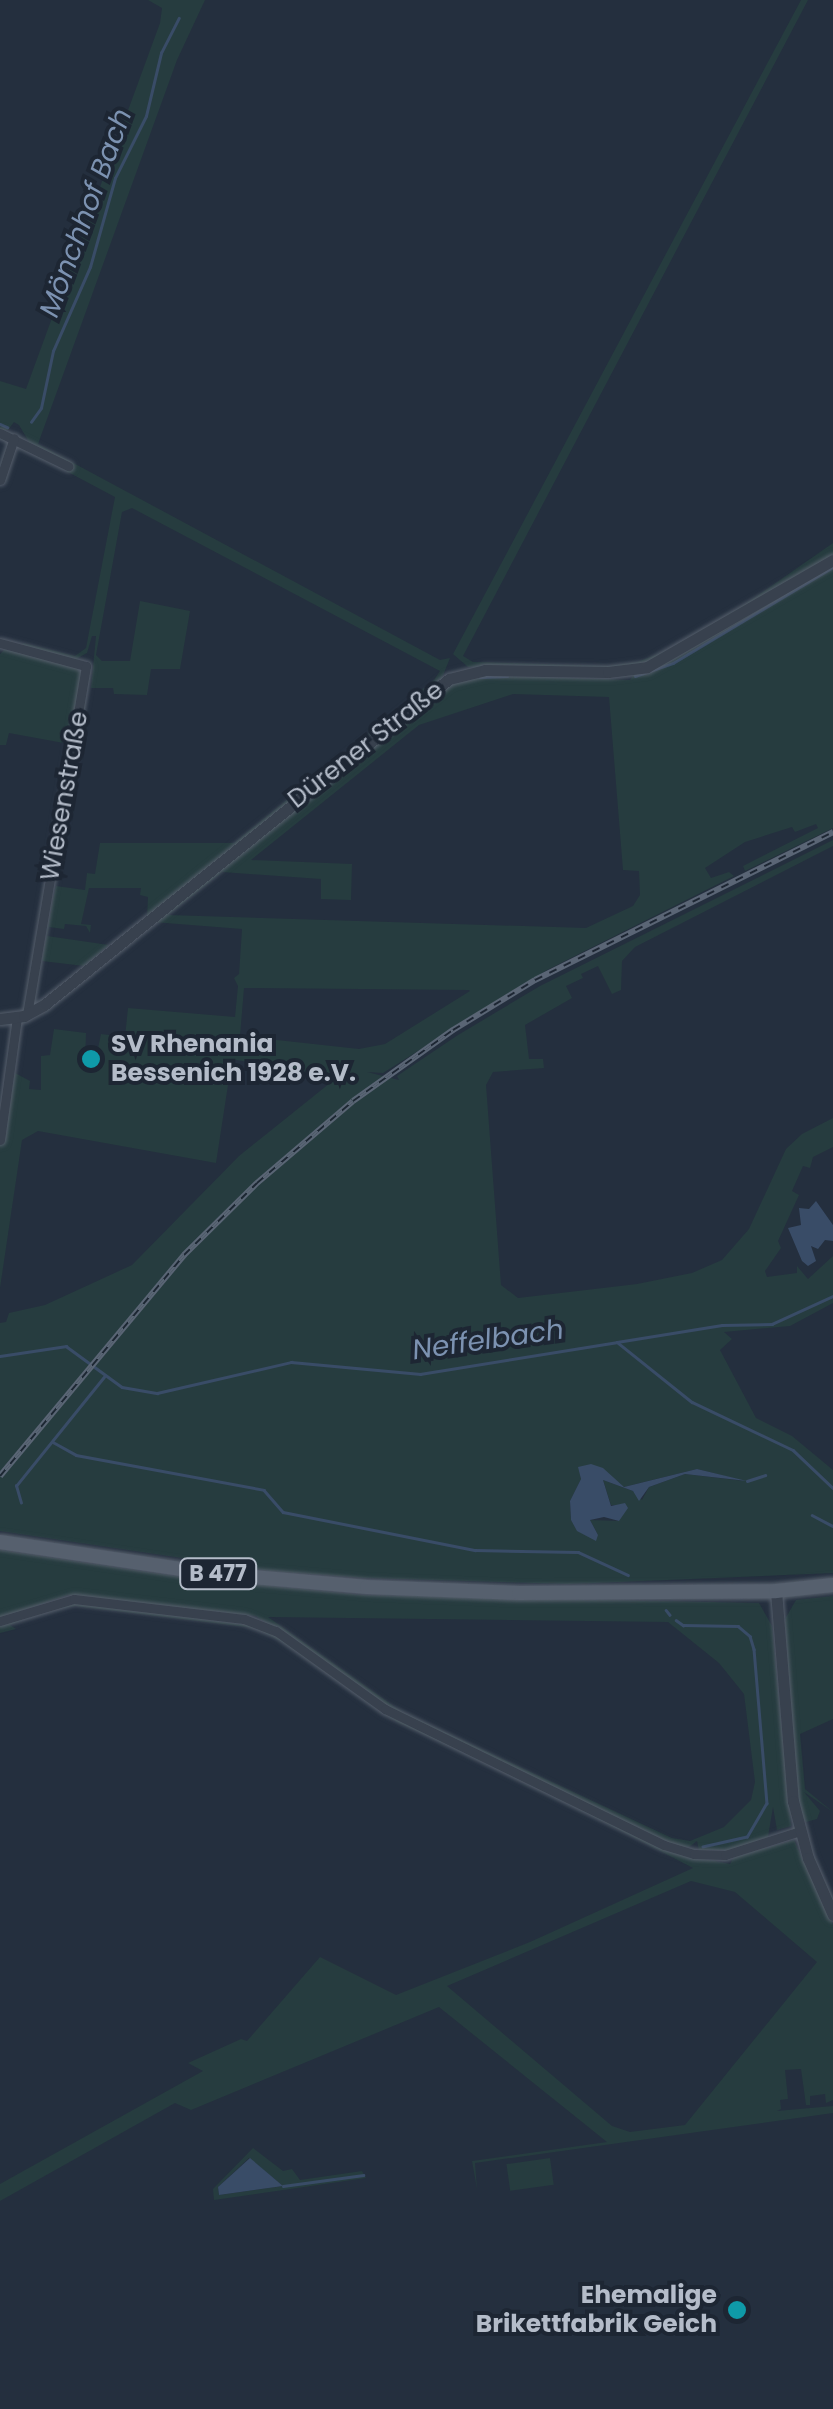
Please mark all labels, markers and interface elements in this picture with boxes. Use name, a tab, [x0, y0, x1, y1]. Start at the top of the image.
water label: Mönchhof Bach	[33, 104, 139, 322]
street label: Dürener Straße	[282, 675, 450, 815]
street label: Wiesenstraße	[35, 709, 95, 883]
place label: SV Rhenania Bessenich 1928 e.V.	[111, 1030, 356, 1089]
marker: SV Rhenania Bessenich 1928 e.V.	[80, 1048, 102, 1070]
water label: Neffelbach	[410, 1313, 566, 1367]
road number: B 477	[178, 1557, 258, 1591]
place label: Ehemalige Brikettfabrik Geich	[476, 2281, 717, 2340]
marker: Ehemalige Brikettfabrik Geich	[726, 2299, 748, 2321]

